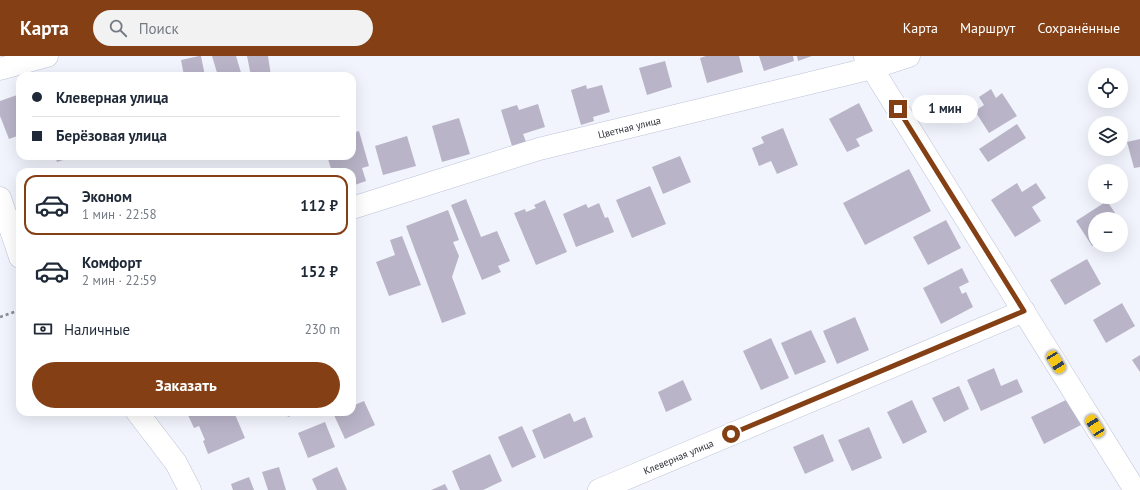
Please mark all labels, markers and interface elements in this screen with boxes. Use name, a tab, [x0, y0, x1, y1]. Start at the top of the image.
search box	[93, 10, 373, 46]
text: Карта	[20, 16, 69, 40]
icon: search	[107, 17, 129, 39]
text: Поиск	[139, 19, 179, 38]
text: Карта	[903, 19, 938, 37]
text: Маршрут	[960, 19, 1015, 37]
text: Сохранённые	[1037, 19, 1120, 37]
map controls	[1088, 68, 1128, 252]
button: locate	[1088, 68, 1128, 108]
text: Клеверная улица	[56, 88, 169, 107]
callout: 1 мин	[912, 95, 978, 123]
route end	[889, 100, 907, 118]
text: 1 мин	[928, 100, 962, 117]
street label: Цветная улица	[597, 113, 662, 141]
button: layers	[1088, 116, 1128, 156]
text: Берёзовая улица	[56, 126, 167, 145]
button: +	[1088, 164, 1128, 204]
icon: car	[34, 187, 70, 223]
text: Эконом	[82, 187, 132, 206]
text: 112 ₽	[300, 196, 338, 215]
text: 1 мин · 22:58	[82, 206, 157, 223]
button: −	[1088, 212, 1128, 252]
icon: car	[34, 253, 70, 289]
text: Комфорт	[82, 253, 142, 272]
text: 152 ₽	[300, 262, 338, 281]
text: 2 мин · 22:59	[82, 272, 157, 289]
icon: cash	[32, 318, 54, 340]
text: Наличные	[64, 320, 130, 339]
text: 230 m	[305, 321, 340, 338]
car	[1045, 349, 1067, 375]
button: Заказать	[32, 362, 340, 408]
car	[1084, 413, 1106, 439]
route start	[722, 425, 740, 443]
street label: Клеверная улица	[641, 436, 715, 477]

